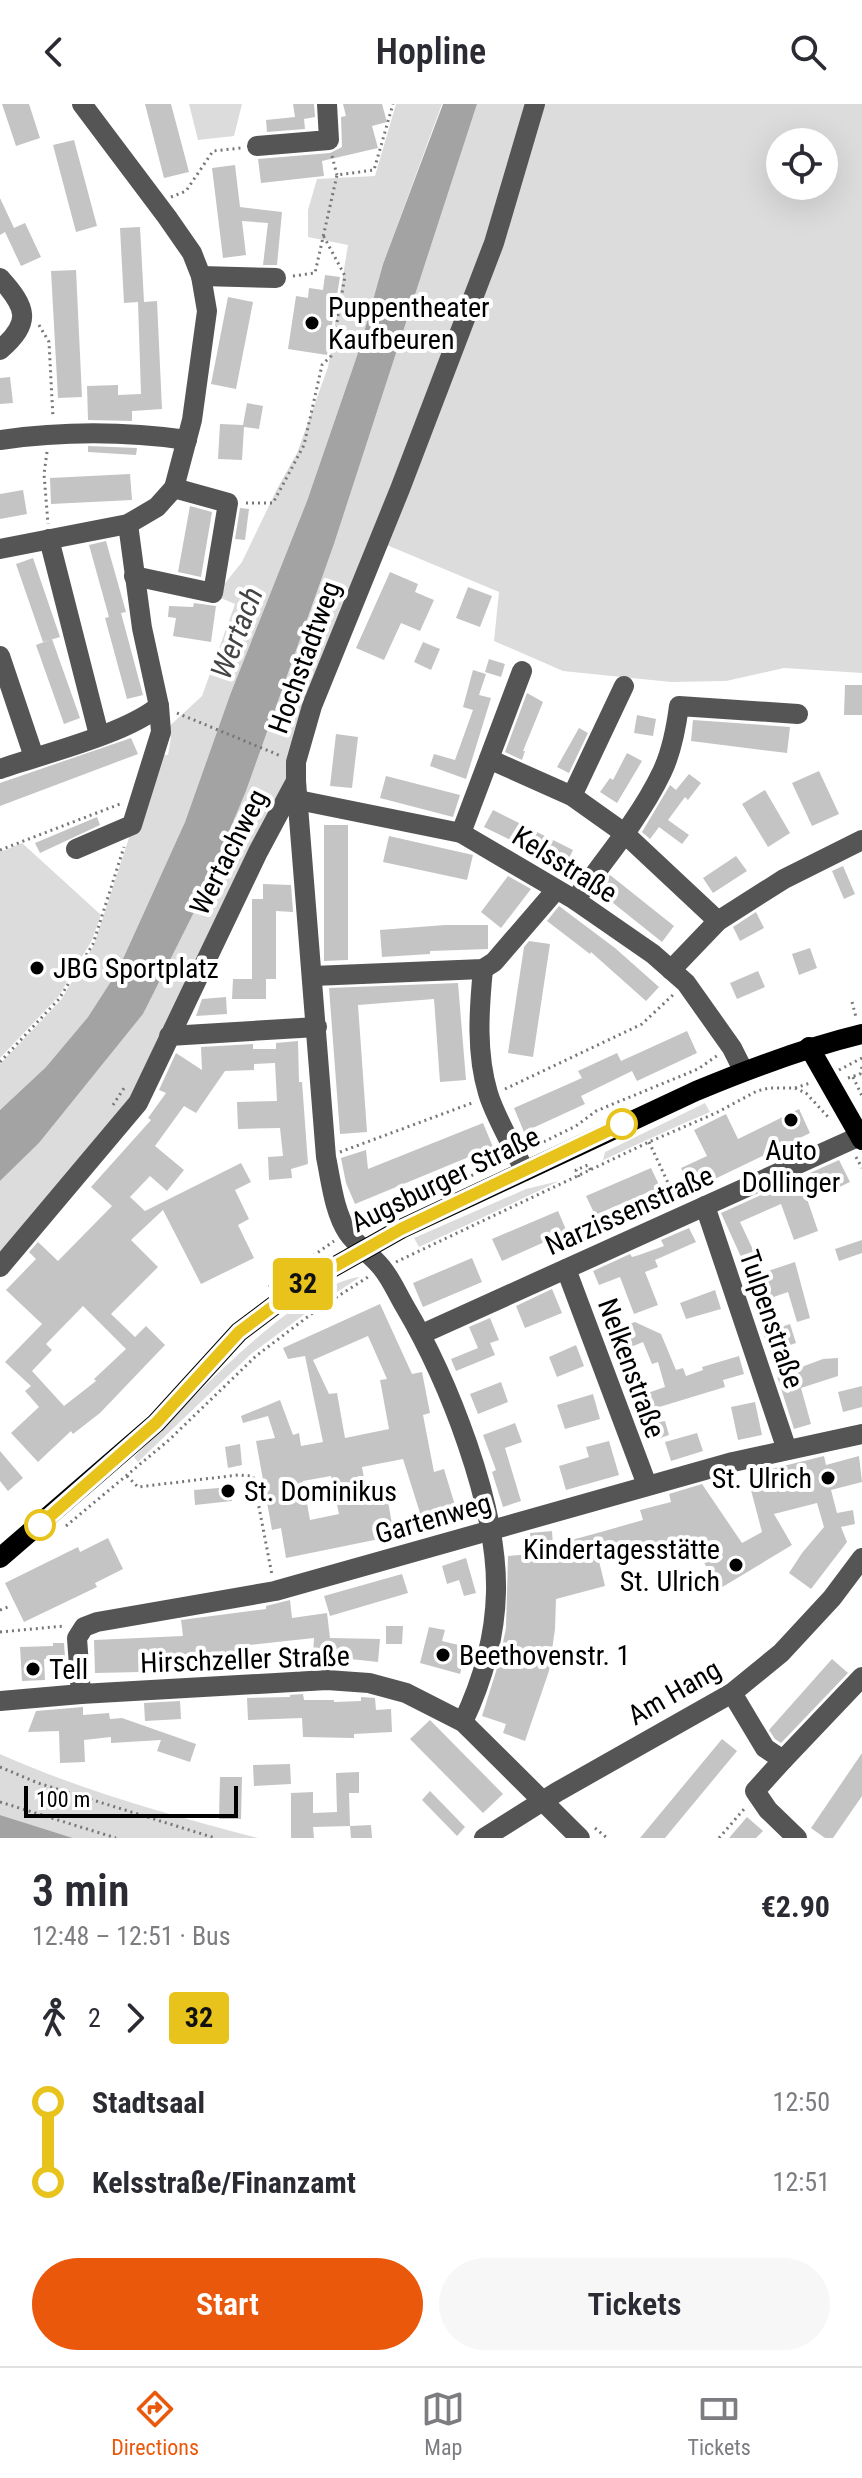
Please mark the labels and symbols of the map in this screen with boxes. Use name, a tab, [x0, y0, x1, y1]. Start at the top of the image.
place label: Puppentheater Kaufbeuren	[328, 291, 490, 356]
marker: Puppentheater Kaufbeuren	[303, 314, 321, 332]
street label: Hochstadtweg	[262, 577, 347, 738]
water label: Wertach	[203, 582, 270, 683]
street label: Wertachweg	[183, 784, 274, 921]
street label: Kelsstraße	[506, 819, 623, 910]
place label: JBG Sportplatz	[53, 952, 219, 985]
marker: JBG Sportplatz	[28, 959, 46, 977]
unlabelled marker	[607, 1109, 637, 1139]
marker: Auto Dollinger	[782, 1111, 800, 1129]
street label: Augsburger Straße	[346, 1120, 545, 1239]
place label: Auto Dollinger	[742, 1134, 840, 1199]
street label: Narzissenstraße	[540, 1159, 718, 1262]
street label: Tulpenstraße	[732, 1246, 811, 1393]
line badge: 32	[267, 1258, 339, 1310]
street label: Nelkenstraße	[591, 1294, 672, 1442]
place label: St. Ulrich	[712, 1462, 812, 1495]
marker: St. Ulrich	[819, 1469, 837, 1487]
place label: St. Dominikus	[244, 1475, 397, 1508]
marker: St. Dominikus	[219, 1482, 237, 1500]
street label: Gartenweg	[371, 1486, 495, 1551]
unlabelled marker	[25, 1510, 55, 1540]
place label: Kindertagesstätte St. Ulrich	[523, 1533, 720, 1598]
marker: Kindertagesstätte St. Ulrich	[727, 1556, 745, 1574]
street label: Hirschzeller Straße	[140, 1639, 350, 1680]
place label: Beethovenstr. 1	[459, 1639, 630, 1672]
marker: Beethovenstr. 1	[434, 1646, 452, 1664]
place label: Tell	[49, 1653, 88, 1686]
street label: Am Hang	[622, 1653, 727, 1732]
marker: Tell	[24, 1660, 42, 1678]
scale bar	[24, 1782, 238, 1818]

